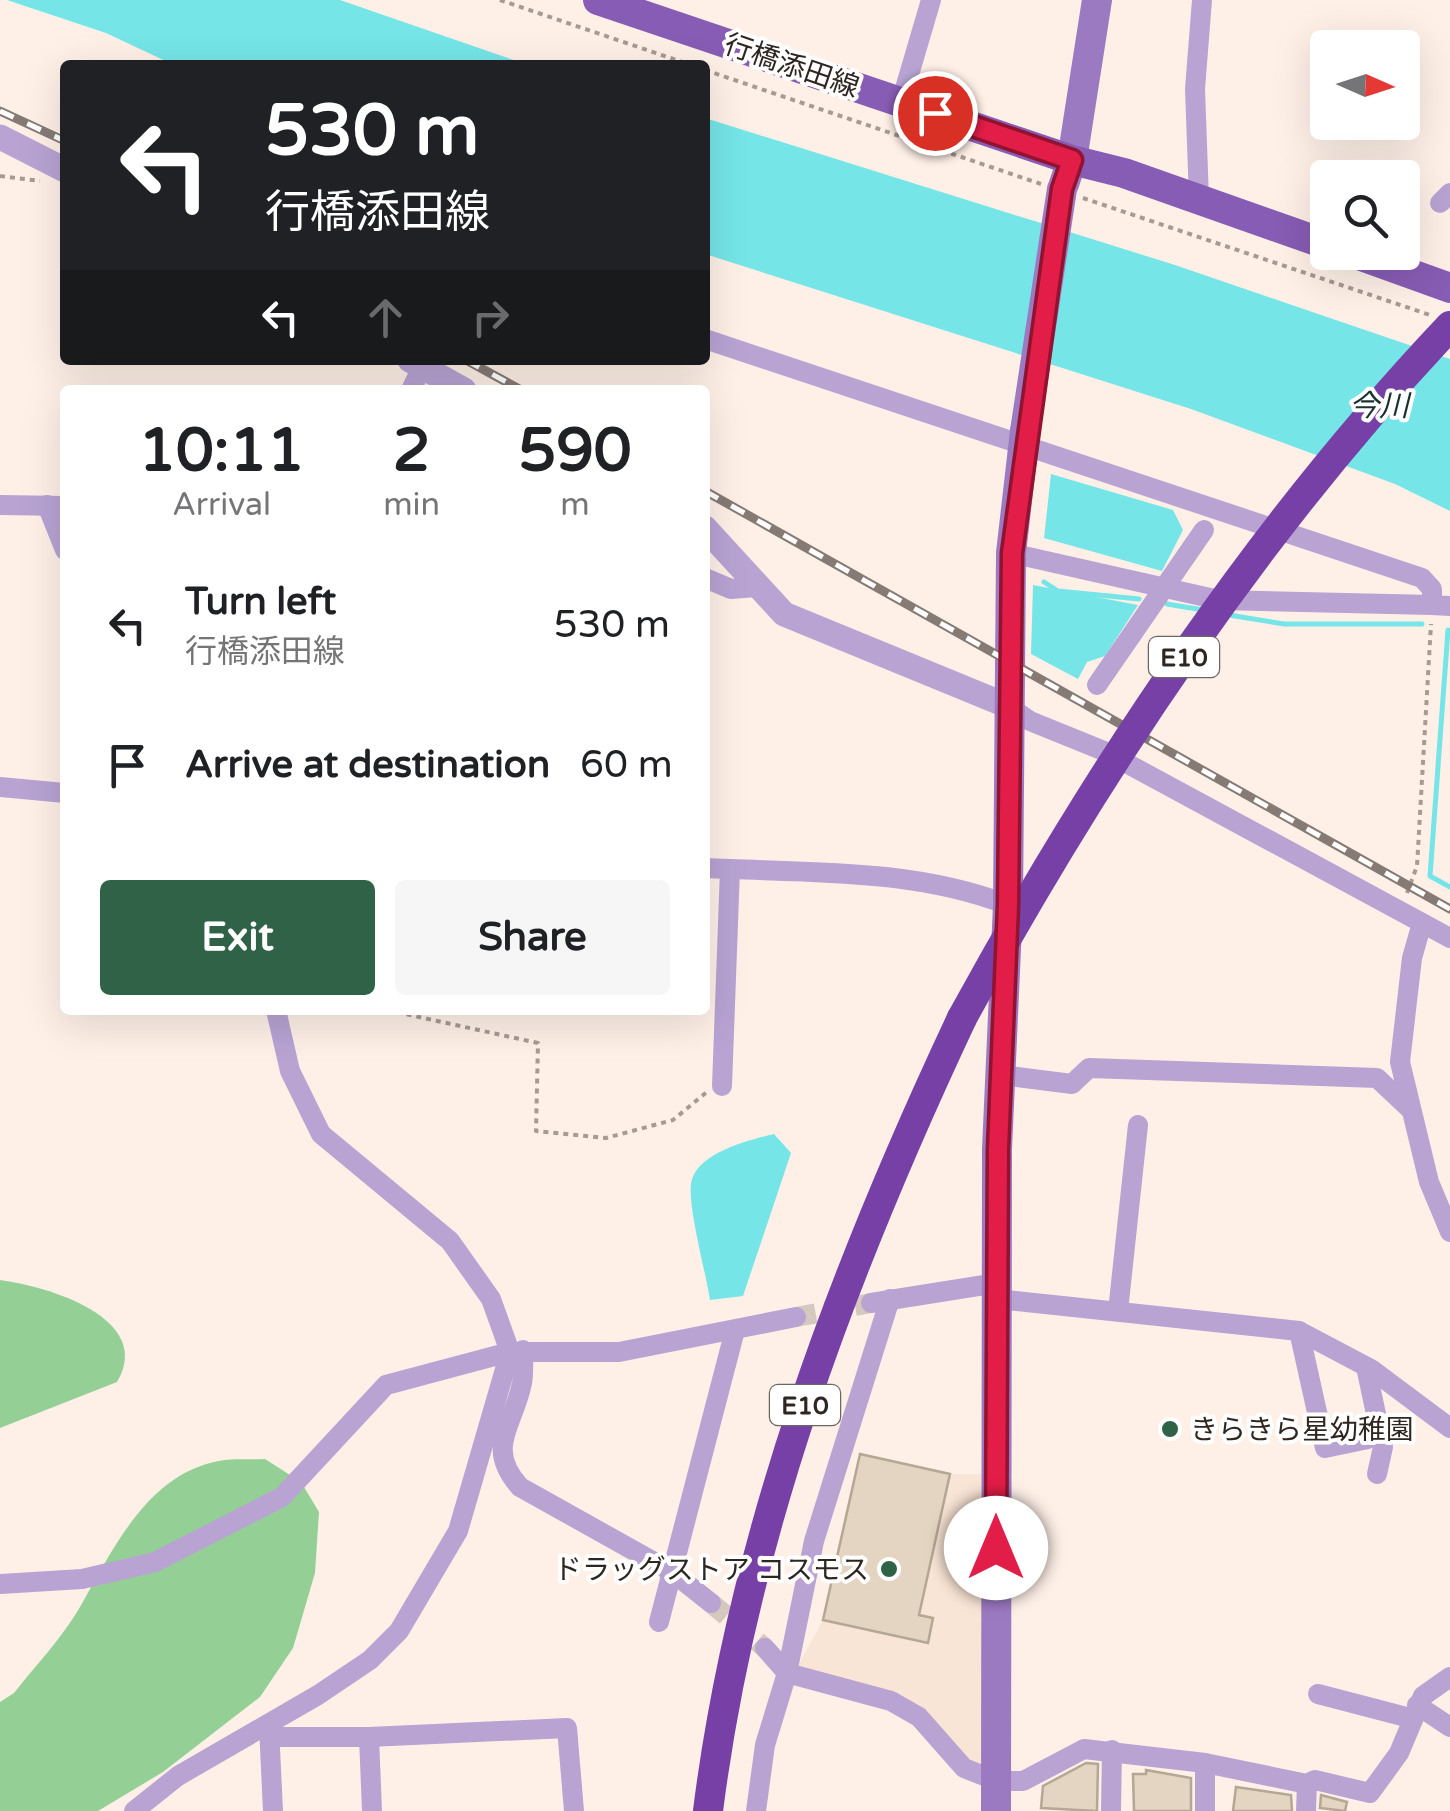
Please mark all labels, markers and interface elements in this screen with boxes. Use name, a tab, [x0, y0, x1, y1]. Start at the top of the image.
street label: 行橋添田線	[720, 27, 863, 105]
north arrow	[1310, 30, 1420, 140]
map controls	[1310, 30, 1420, 270]
pin	[893, 71, 978, 156]
icon: arrive	[908, 86, 963, 141]
text: 530 m	[265, 90, 479, 174]
icon: left	[100, 100, 230, 230]
button: search	[1310, 160, 1420, 270]
text: 行橋添田線	[265, 186, 490, 240]
icon: left	[253, 290, 308, 345]
icon: ahead	[358, 290, 413, 345]
icon: right	[463, 290, 518, 345]
water label: 今川	[1349, 388, 1412, 425]
text: 10:11	[138, 415, 305, 487]
text: 2	[393, 415, 430, 487]
text: 590	[518, 415, 632, 487]
text: Arrival	[172, 486, 271, 524]
text: min	[383, 486, 440, 524]
text: m	[560, 486, 590, 524]
text: Turn left	[185, 579, 336, 625]
icon: left	[100, 598, 155, 653]
text: 530 m	[554, 602, 670, 648]
text: 行橋添田線	[185, 633, 345, 671]
road number: E10	[1149, 637, 1219, 677]
icon: arrive	[100, 738, 155, 793]
text: Arrive at destination	[185, 742, 550, 788]
text: 60 m	[580, 742, 673, 788]
button: Exit	[100, 880, 375, 995]
button: Share	[395, 880, 670, 995]
road number: E10	[770, 1385, 840, 1425]
place label: きらきら星幼稚園	[1190, 1413, 1414, 1447]
marker: きらきら星幼稚園	[1159, 1418, 1181, 1440]
position arrow	[944, 1496, 1048, 1600]
place label: ドラッグストア コスモス	[554, 1553, 869, 1587]
marker: ドラッグストア コスモス	[878, 1558, 900, 1580]

